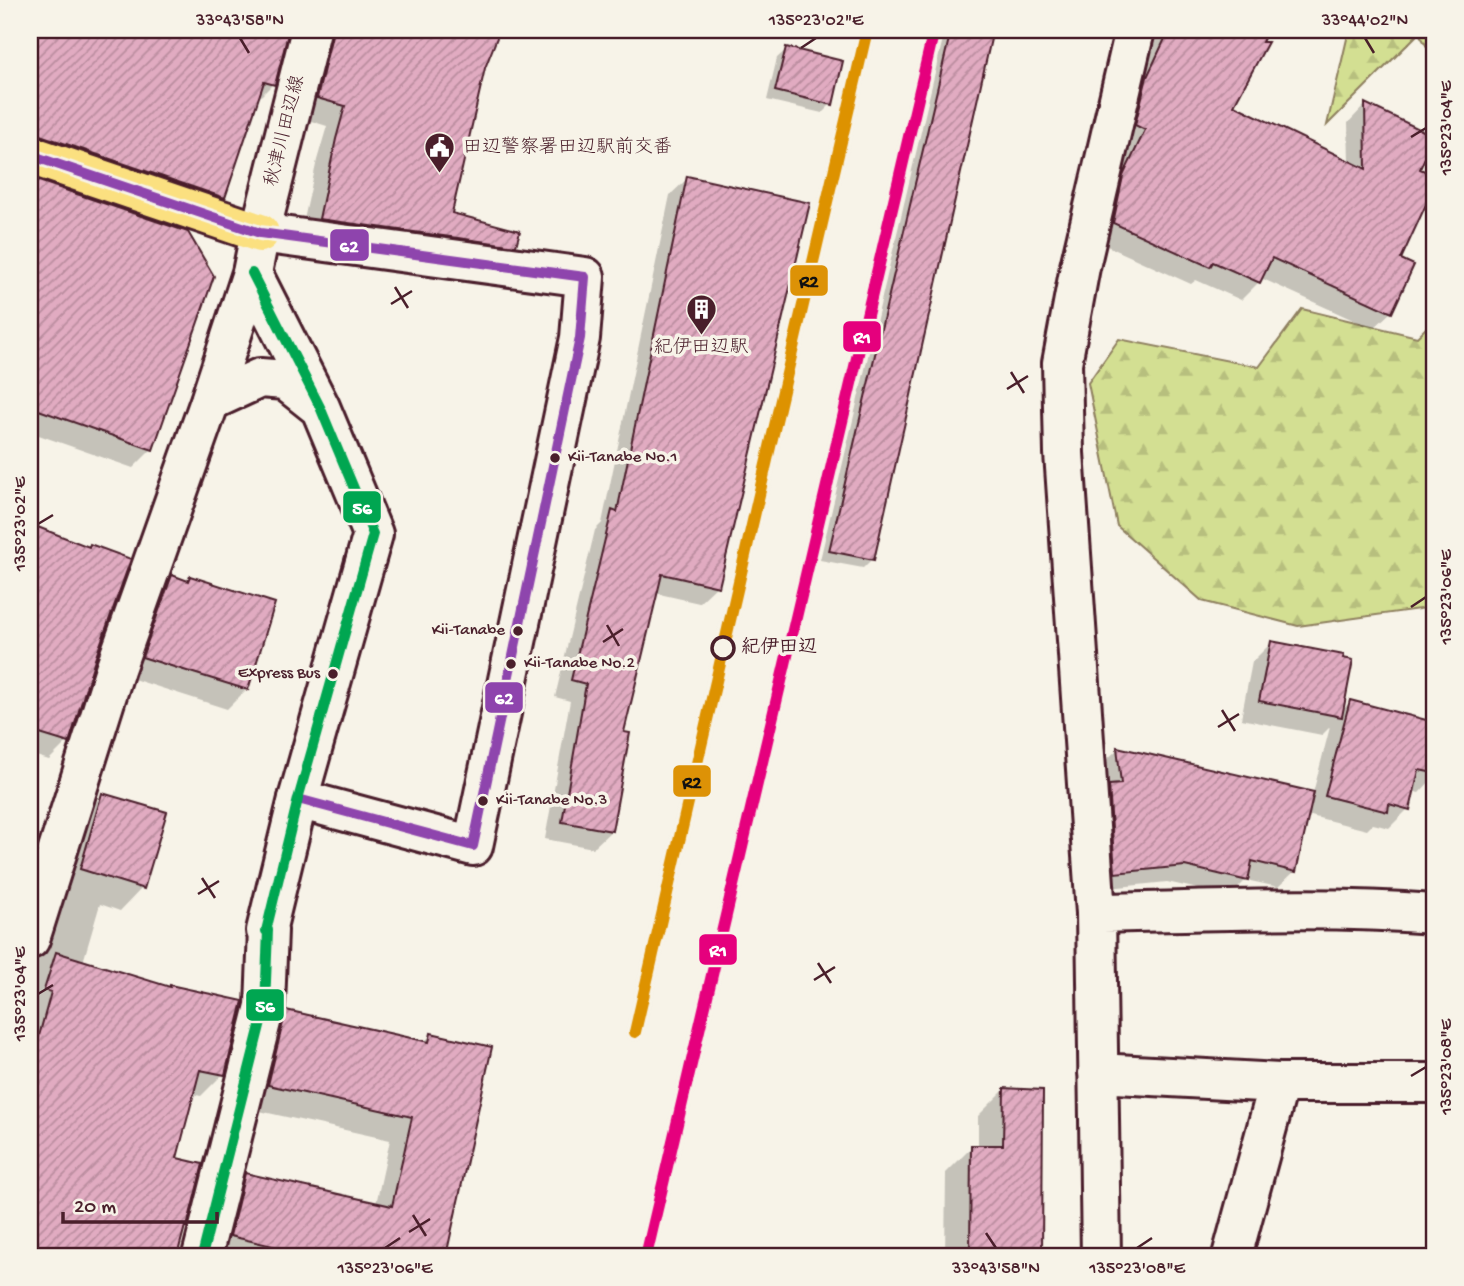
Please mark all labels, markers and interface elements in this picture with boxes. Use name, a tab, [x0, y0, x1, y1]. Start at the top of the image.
text: 33°43'58"N	[195, 11, 284, 32]
text: 135°23'02"E	[768, 11, 864, 32]
text: 33°44'02"N	[1321, 11, 1408, 32]
street label: 秋津川田辺線	[260, 73, 311, 189]
text: 135°23'04"E	[1437, 80, 1458, 176]
public building icon: 田辺警察署田辺駅前交番	[423, 131, 457, 175]
place label: 田辺警察署田辺駅前交番	[463, 136, 672, 160]
line badge: 62	[329, 228, 370, 262]
text: 62	[340, 237, 359, 260]
line badge: R2	[789, 264, 829, 297]
text: R2	[798, 272, 819, 295]
building icon: 紀伊田辺駅	[684, 292, 718, 336]
line badge: R1	[842, 320, 882, 353]
text: R1	[852, 328, 871, 351]
place label: 紀伊田辺駅	[653, 336, 749, 360]
place label: Kii-Tanabe No.1	[568, 448, 677, 468]
marker: Kii-Tanabe No.1	[548, 451, 562, 465]
text: 135°23'02"E	[11, 476, 32, 572]
line badge: 56	[342, 490, 382, 524]
text: 56	[352, 499, 372, 522]
text: 135°23'06"E	[1437, 549, 1458, 645]
place label: Kii-Tanabe	[432, 621, 505, 641]
marker: Kii-Tanabe	[511, 624, 525, 638]
marker: 紀伊田辺	[711, 636, 735, 660]
place label: 紀伊田辺	[741, 636, 817, 660]
place label: Kii-Tanabe No.2	[524, 654, 635, 674]
marker: Kii-Tanabe No.2	[504, 657, 518, 671]
place label: Express Bus	[238, 664, 321, 684]
marker: Express Bus	[326, 667, 340, 681]
line badge: 62	[484, 681, 524, 714]
text: 62	[495, 689, 514, 712]
line badge: R2	[672, 764, 712, 798]
text: R2	[681, 773, 702, 796]
place label: Kii-Tanabe No.3	[496, 791, 608, 811]
marker: Kii-Tanabe No.3	[476, 794, 490, 808]
line badge: R1	[698, 933, 738, 966]
text: R1	[708, 941, 727, 964]
text: 135°23'04"E	[11, 946, 32, 1042]
line badge: 56	[245, 988, 285, 1022]
text: 56	[255, 997, 275, 1020]
text: 135°23'08"E	[1437, 1018, 1458, 1116]
scale bar	[63, 1181, 217, 1225]
text: 20 m	[74, 1196, 116, 1221]
text: 135°23'06"E	[337, 1259, 433, 1280]
text: 33°43'58"N	[951, 1259, 1040, 1280]
text: 135°23'08"E	[1088, 1259, 1186, 1280]

